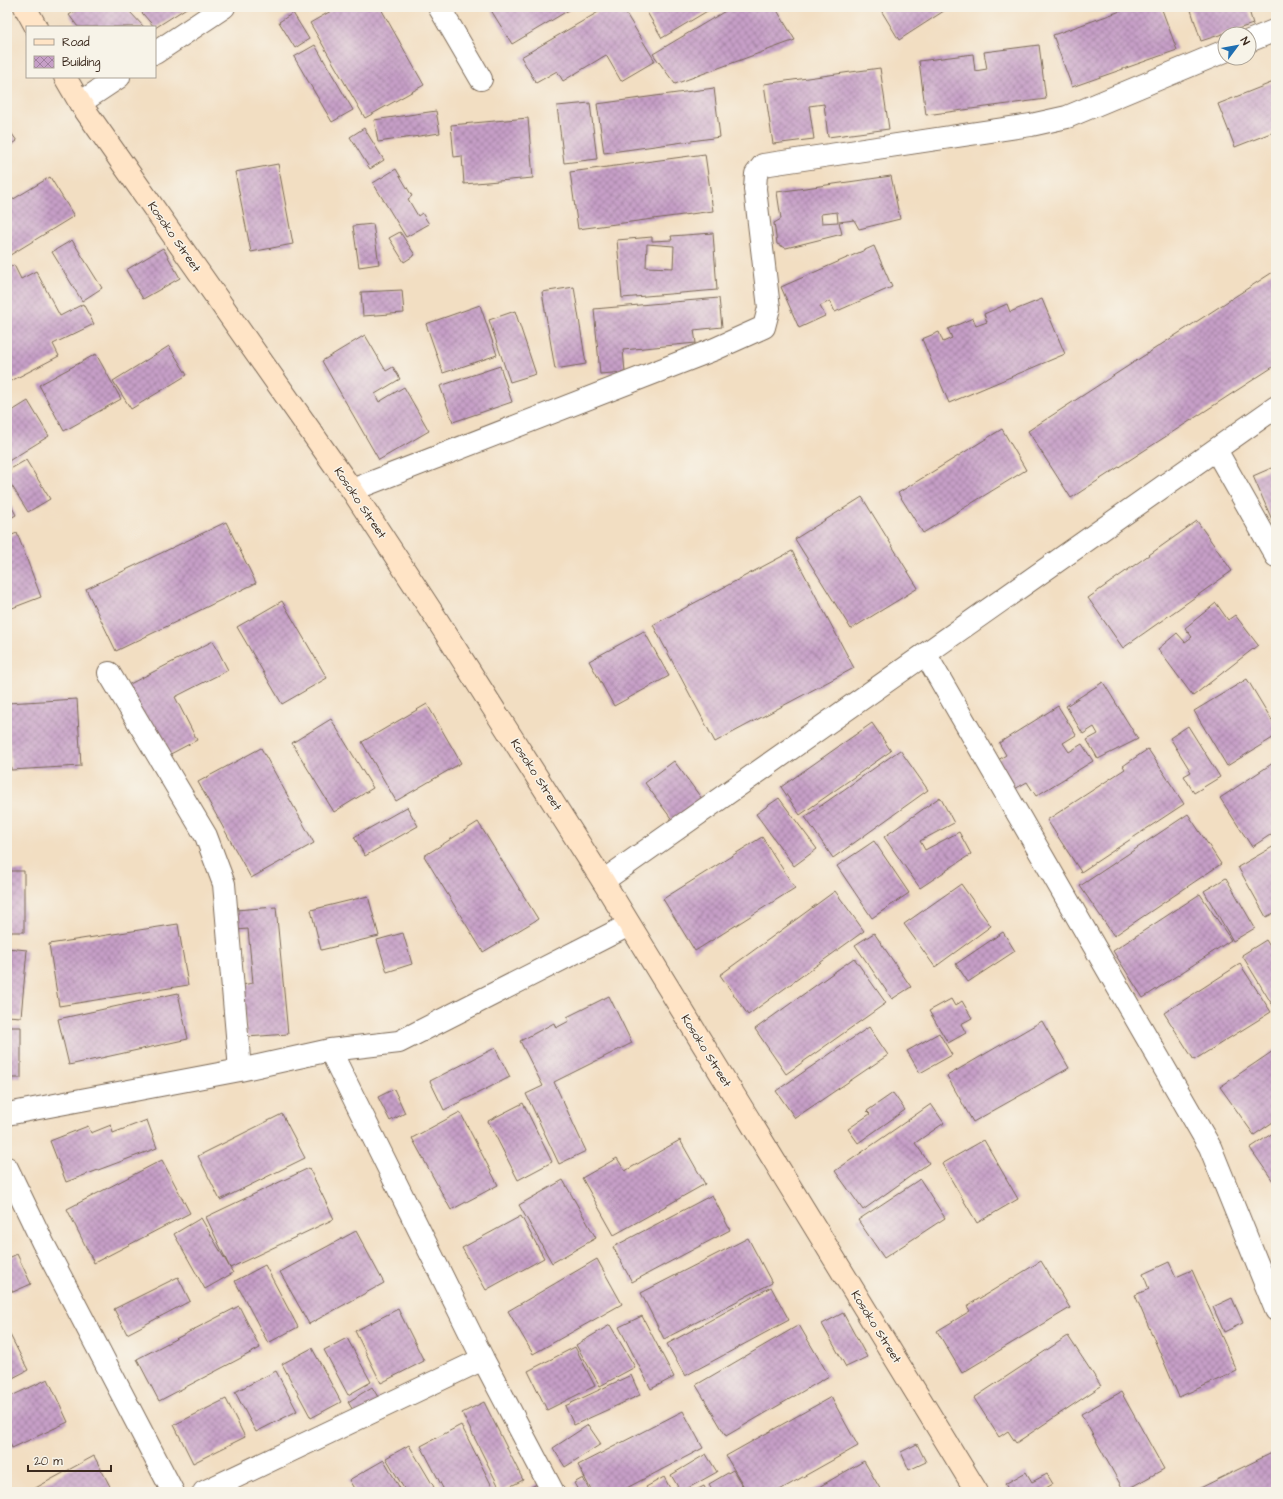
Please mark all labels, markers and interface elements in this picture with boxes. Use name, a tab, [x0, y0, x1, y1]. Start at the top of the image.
legend	[26, 26, 156, 78]
north arrow	[1217, 26, 1257, 66]
text: Road	[62, 34, 90, 51]
text: N	[1237, 34, 1253, 48]
text: Building	[62, 54, 100, 72]
street label: Kosoko Street	[143, 198, 205, 276]
street label: Kosoko Street	[330, 464, 390, 542]
street label: Kosoko Street	[506, 736, 566, 814]
street label: Kosoko Street	[677, 1011, 735, 1091]
street label: Kosoko Street	[847, 1287, 905, 1367]
scale bar	[28, 1447, 111, 1473]
text: 20 m	[34, 1453, 63, 1470]

